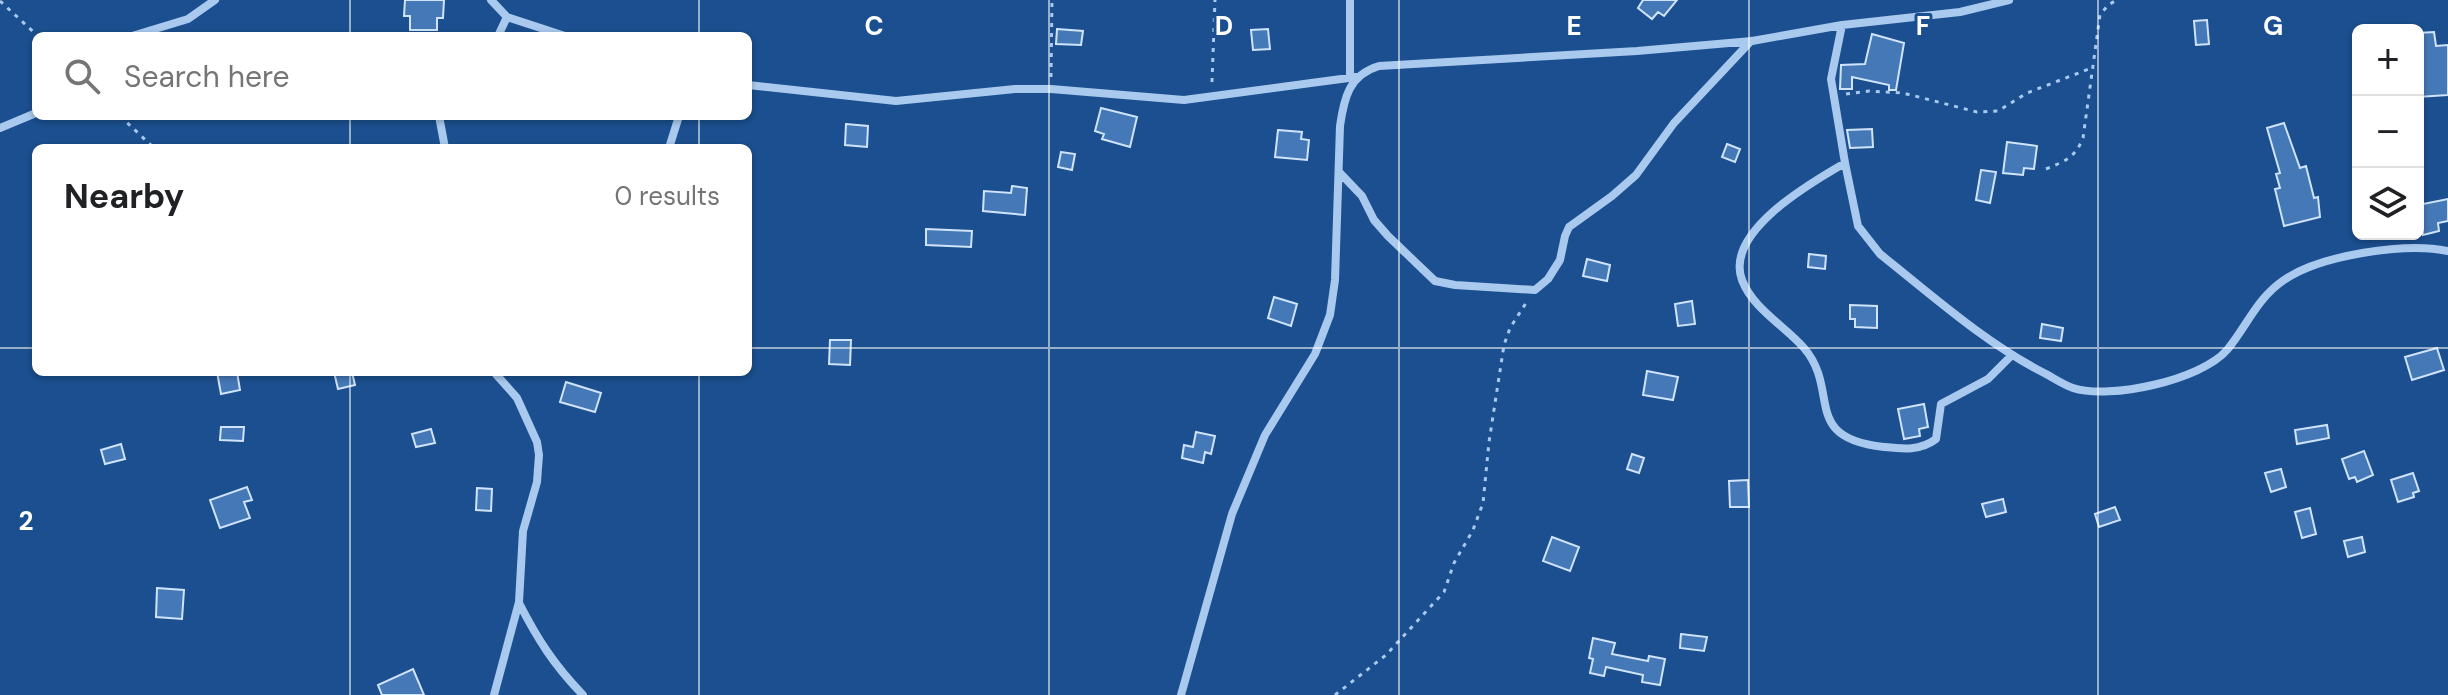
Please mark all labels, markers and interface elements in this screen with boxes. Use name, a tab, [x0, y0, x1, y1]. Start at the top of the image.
text: C	[864, 9, 884, 43]
text: D	[1215, 9, 1233, 43]
text: E	[1566, 9, 1582, 43]
text: F	[1916, 9, 1930, 43]
text: G	[2263, 9, 2283, 43]
map controls	[2352, 24, 2424, 240]
button: +	[2352, 24, 2424, 96]
search box	[32, 32, 752, 120]
icon: search	[60, 54, 104, 98]
text: Search here	[124, 57, 290, 96]
button: −	[2352, 96, 2424, 168]
button: layers	[2352, 168, 2424, 240]
text: Nearby	[64, 174, 184, 219]
text: 0 results	[614, 179, 720, 213]
text: 2	[18, 504, 34, 538]

